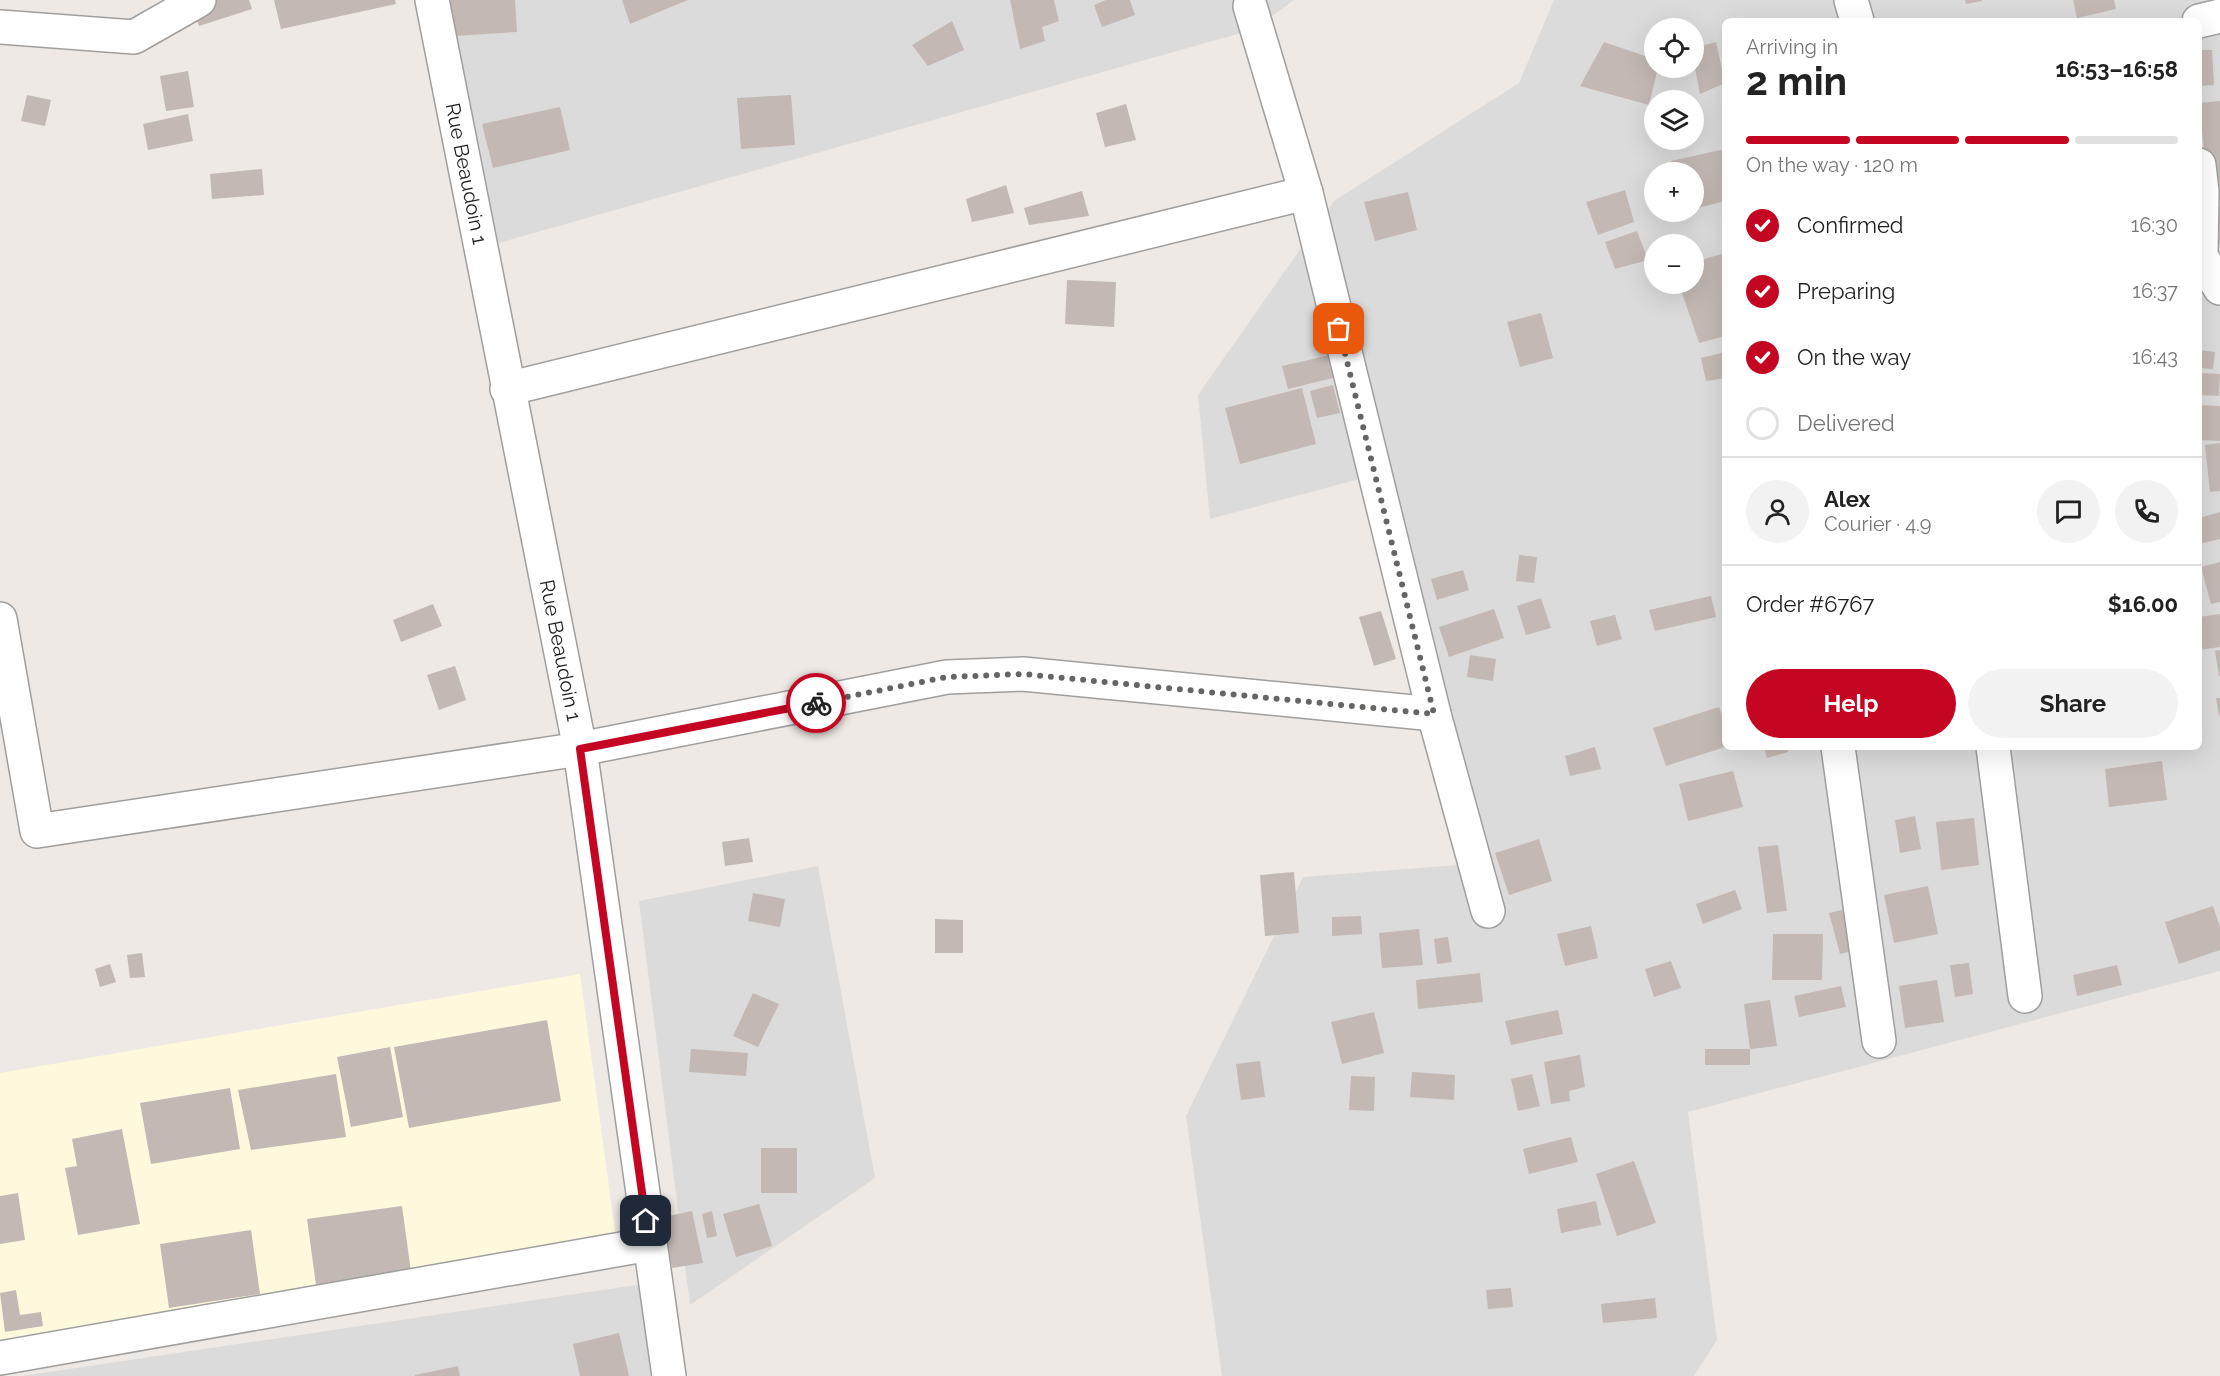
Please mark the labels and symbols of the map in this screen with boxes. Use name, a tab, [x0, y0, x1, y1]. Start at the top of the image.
street label: Rue Beaudoin 1	[441, 101, 492, 247]
pin	[1313, 303, 1364, 354]
street label: Rue Beaudoin 1	[535, 578, 586, 724]
courier	[786, 673, 846, 733]
pin	[620, 1195, 671, 1246]

